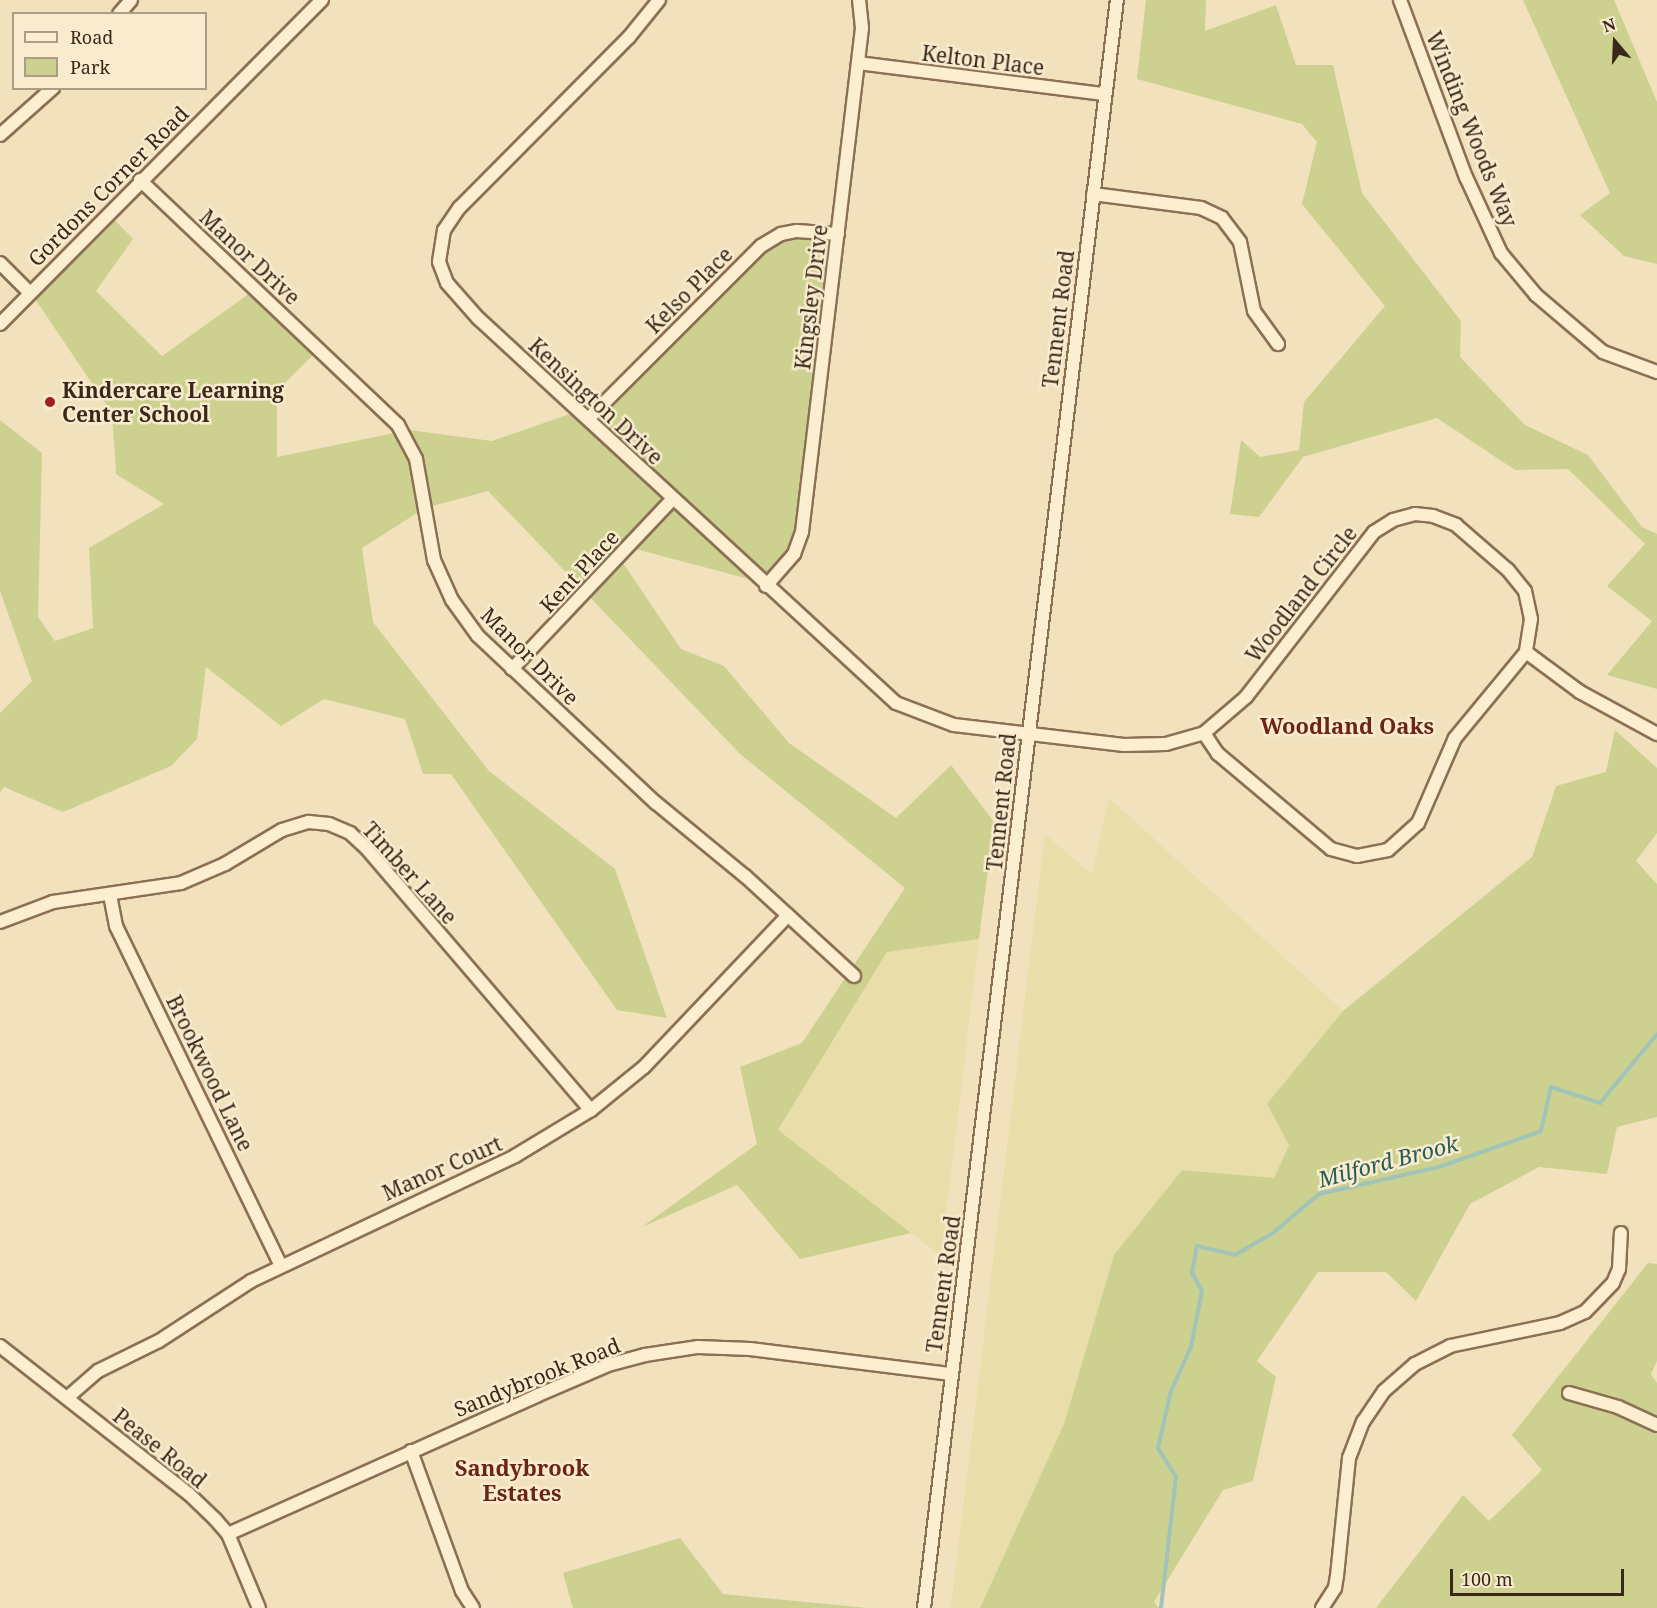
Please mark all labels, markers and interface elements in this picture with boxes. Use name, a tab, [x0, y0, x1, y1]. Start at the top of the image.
legend	[12, 12, 207, 90]
north arrow	[1585, 12, 1645, 72]
text: N	[1600, 13, 1619, 37]
text: Road	[70, 25, 113, 49]
street label: Winding Woods Way	[1421, 28, 1523, 230]
street label: Kelton Place	[920, 40, 1046, 80]
text: Park	[70, 55, 110, 79]
street label: Gordons Corner Road	[23, 101, 193, 271]
street label: Manor Drive	[195, 204, 305, 310]
street label: Kingsley Drive	[790, 223, 832, 371]
street label: Kelso Place	[641, 242, 737, 338]
street label: Tennent Road	[1037, 249, 1079, 389]
street label: Kensington Drive	[524, 332, 668, 470]
place label: Kindercare Learning Center School	[62, 377, 284, 427]
marker: Kindercare Learning Center School	[43, 395, 57, 409]
street label: Woodland Circle	[1240, 521, 1362, 667]
street label: Kent Place	[534, 524, 624, 618]
street label: Manor Drive	[476, 602, 584, 710]
district label: Woodland Oaks	[1260, 713, 1434, 739]
street label: Tennent Road	[981, 732, 1021, 872]
street label: Timber Lane	[358, 817, 462, 929]
street label: Brookwood Lane	[161, 991, 259, 1155]
street label: Manor Court	[378, 1130, 506, 1206]
water label: Milford Brook	[1315, 1130, 1461, 1192]
street label: Tennent Road	[921, 1214, 965, 1354]
street label: Sandybrook Road	[450, 1332, 624, 1422]
street label: Pease Road	[108, 1403, 212, 1493]
district label: Sandybrook Estates	[455, 1454, 589, 1506]
scale bar	[1453, 1557, 1627, 1595]
text: 100 m	[1461, 1567, 1513, 1591]

